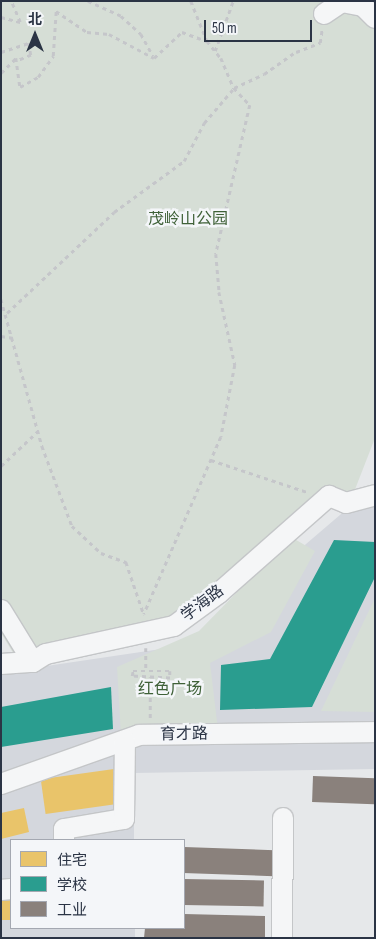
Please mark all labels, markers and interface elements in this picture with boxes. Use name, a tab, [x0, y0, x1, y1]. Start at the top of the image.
north arrow	[10, 10, 60, 60]
scale bar	[206, 10, 314, 42]
text: 北	[28, 11, 42, 28]
text: 50 m	[212, 19, 237, 38]
park label: 茂岭山公园	[148, 210, 228, 230]
street label: 学海路	[178, 582, 228, 626]
park label: 红色广场	[138, 680, 202, 700]
street label: 育才路	[160, 725, 208, 745]
legend	[10, 839, 185, 929]
text: 住宅	[57, 851, 87, 870]
text: 学校	[57, 876, 87, 895]
text: 工业	[57, 901, 87, 920]

